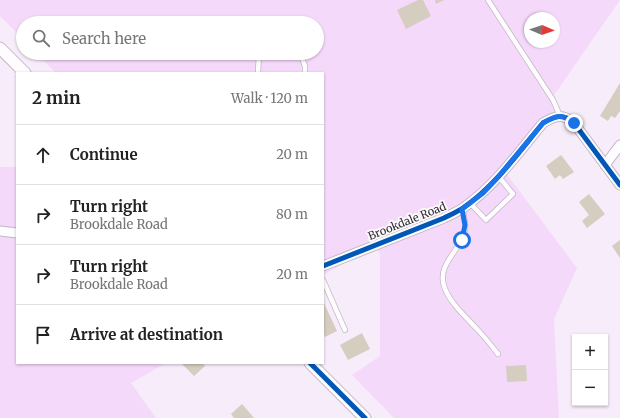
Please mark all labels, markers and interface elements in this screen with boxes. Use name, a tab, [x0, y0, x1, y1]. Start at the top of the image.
north arrow	[524, 12, 560, 48]
search box	[16, 16, 324, 60]
icon: search	[30, 27, 52, 49]
text: Search here	[62, 29, 146, 48]
text: 2 min	[32, 87, 80, 109]
text: Walk · 120 m	[231, 90, 308, 107]
route end	[565, 114, 583, 132]
icon: ahead	[32, 144, 54, 166]
text: Continue	[70, 145, 138, 164]
text: 20 m	[276, 146, 308, 163]
text: Turn right	[70, 197, 148, 216]
street label: Brookdale Road	[366, 199, 448, 243]
icon: right	[32, 204, 54, 226]
text: 80 m	[276, 206, 308, 223]
text: Brookdale Road	[70, 216, 168, 233]
route start	[453, 231, 471, 249]
text: Turn right	[70, 257, 148, 276]
icon: right	[32, 264, 54, 286]
text: 20 m	[276, 266, 308, 283]
text: Brookdale Road	[70, 276, 168, 293]
icon: arrive	[32, 324, 54, 346]
text: Arrive at destination	[70, 325, 223, 344]
map controls	[572, 334, 608, 406]
button: +	[572, 334, 608, 370]
button: −	[572, 370, 608, 406]

